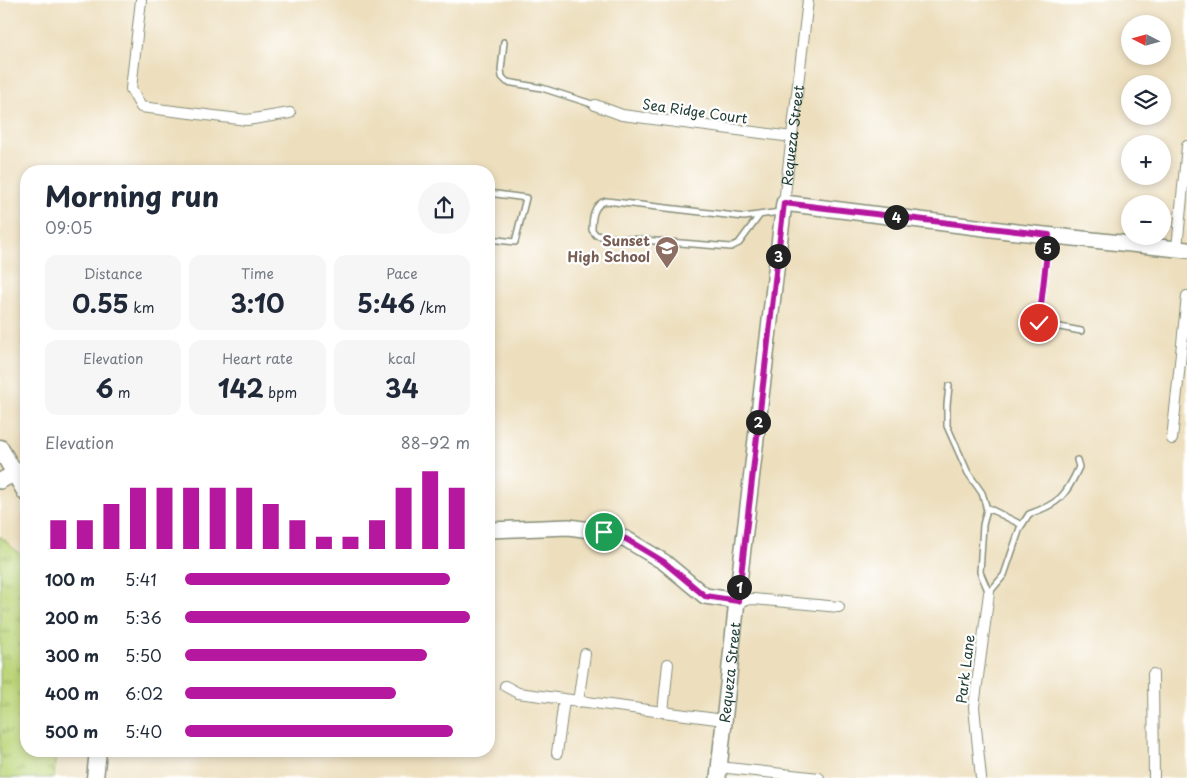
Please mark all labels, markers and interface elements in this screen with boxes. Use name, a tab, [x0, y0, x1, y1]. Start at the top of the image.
north arrow	[1121, 15, 1171, 65]
map controls	[1121, 15, 1171, 245]
button: layers	[1121, 75, 1171, 125]
street label: Requeza Street	[776, 84, 808, 187]
street label: Sea Ridge Court	[641, 93, 749, 129]
button: +	[1121, 135, 1171, 185]
text: Morning run	[45, 174, 219, 217]
button: share	[418, 182, 470, 234]
button: −	[1121, 195, 1171, 245]
pin: 4	[884, 204, 908, 230]
text: 4	[892, 207, 901, 228]
text: 09:05	[45, 215, 92, 239]
place label: Sunset High School	[567, 230, 650, 267]
school or university icon: Sunset High School	[654, 235, 680, 269]
pin: 5	[1034, 236, 1060, 260]
text: 5	[1043, 238, 1052, 259]
pin: 3	[766, 244, 790, 268]
text: 3	[774, 246, 783, 267]
text: Distance	[84, 263, 143, 284]
text: Time	[241, 263, 274, 284]
text: Pace	[386, 263, 418, 284]
text: 0.55	[72, 284, 129, 322]
text: 3:10	[230, 284, 285, 322]
text: 5:46	[357, 284, 415, 322]
text: km	[129, 297, 154, 318]
text: /km	[415, 297, 447, 318]
pin	[1018, 302, 1060, 344]
icon: check	[1025, 309, 1053, 337]
text: Elevation	[83, 348, 143, 369]
text: Heart rate	[222, 348, 293, 369]
text: kcal	[388, 348, 416, 369]
text: 6	[96, 369, 113, 407]
text: 142	[218, 369, 264, 407]
text: 34	[385, 369, 419, 407]
text: m	[113, 382, 131, 403]
text: bpm	[264, 382, 297, 403]
pin: 2	[746, 410, 770, 434]
text: 2	[754, 412, 763, 433]
text: Elevation	[45, 430, 114, 454]
text: 88–92 m	[401, 430, 470, 454]
pin	[583, 511, 625, 553]
icon: arrive	[590, 518, 618, 546]
text: 100 m	[45, 567, 95, 591]
text: 5:41	[125, 567, 157, 591]
pin: 1	[726, 574, 752, 600]
text: 1	[736, 577, 743, 598]
text: 200 m	[45, 605, 99, 629]
text: 5:36	[125, 605, 162, 629]
street label: Requeza Street	[713, 621, 745, 724]
street label: Park Lane	[950, 633, 980, 705]
text: 300 m	[45, 643, 99, 667]
text: 5:50	[125, 643, 162, 667]
text: 400 m	[45, 681, 99, 705]
text: 6:02	[125, 681, 163, 705]
text: 500 m	[45, 719, 98, 743]
text: 5:40	[125, 719, 162, 743]

